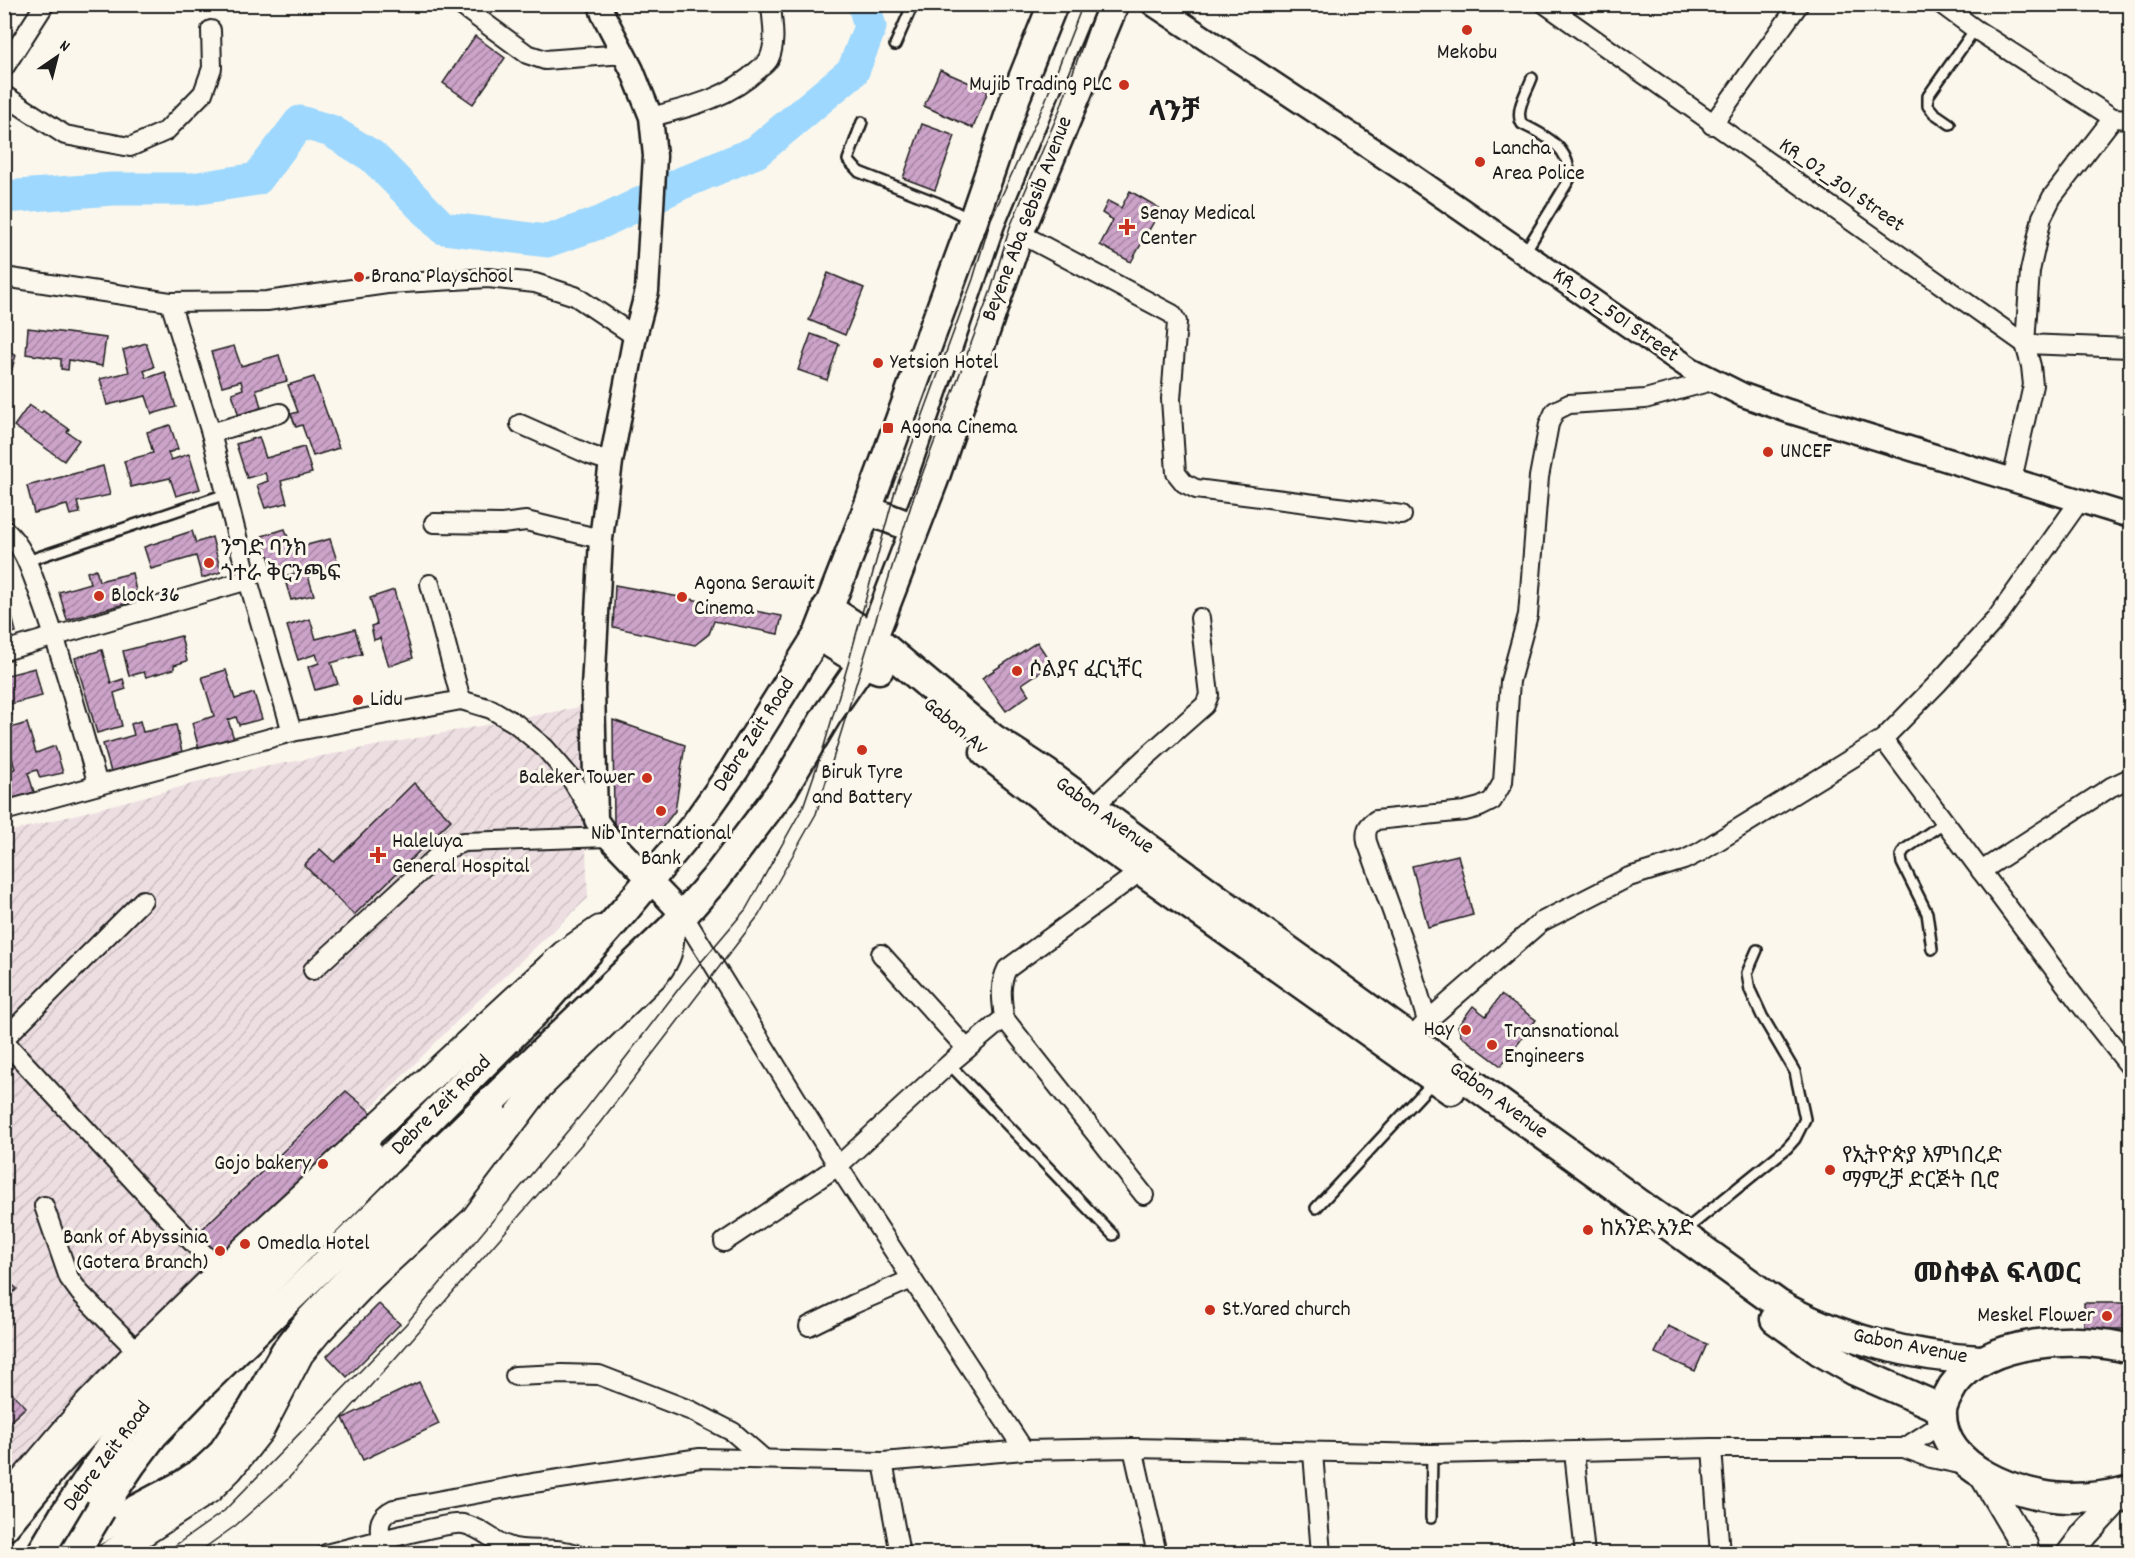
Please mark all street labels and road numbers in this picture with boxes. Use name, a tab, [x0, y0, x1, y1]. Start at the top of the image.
street label: Beyene Aba Sebsib Avenue	[975, 112, 1081, 326]
street label: KR_02_301 Street	[1772, 131, 1910, 241]
street label: KR_02_501 Street	[1546, 261, 1684, 371]
street label: Debre Zeit Road	[706, 672, 804, 798]
street label: Gabon Av	[915, 690, 995, 764]
street label: Gabon Avenue	[1048, 769, 1160, 863]
street label: Debre Zeit Road	[385, 1049, 499, 1163]
street label: Gabon Avenue	[1442, 1054, 1554, 1148]
street label: Gabon Avenue	[1850, 1321, 1970, 1373]
street label: Debre Zeit Road	[56, 1395, 160, 1519]

